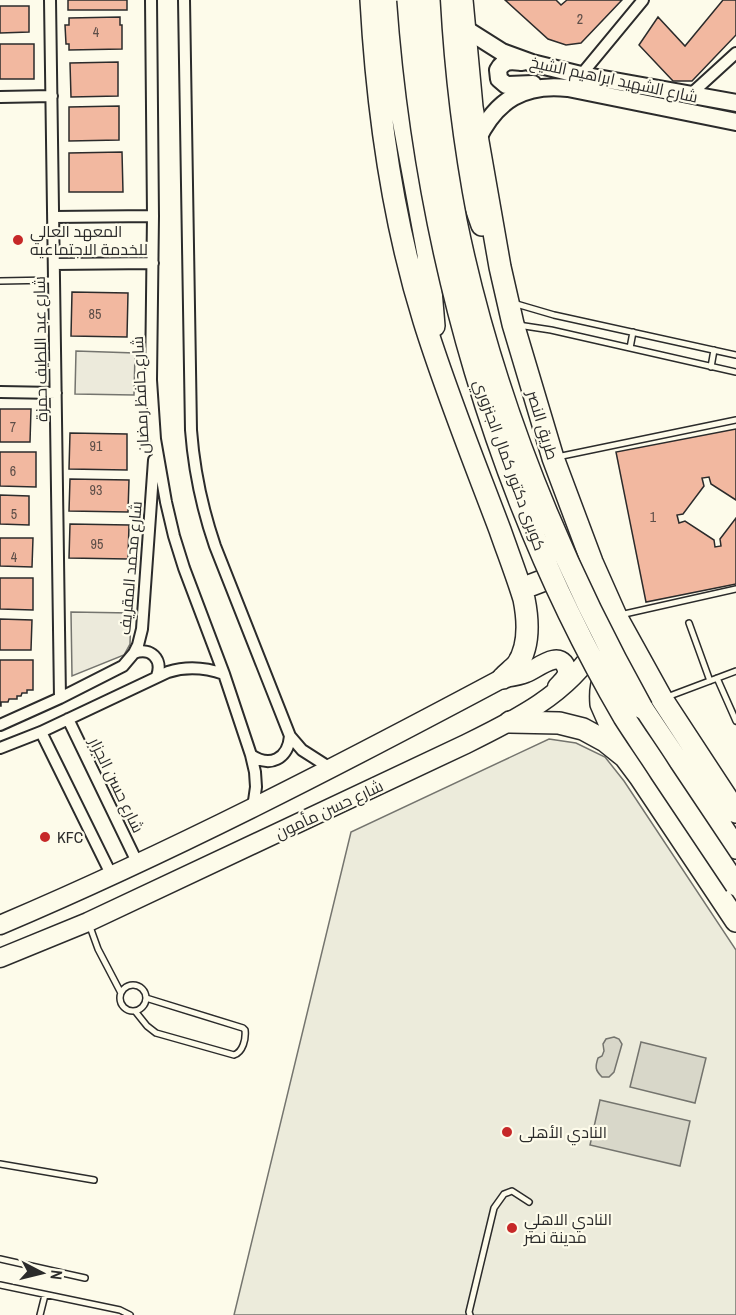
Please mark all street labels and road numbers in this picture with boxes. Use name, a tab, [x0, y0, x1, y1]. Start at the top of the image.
street label: شارع الشهيد ابراهيم الشيخ	[528, 50, 700, 109]
street label: شارع عبد اللطيف حمزة	[28, 276, 53, 422]
street label: شارع حافظ رمضان	[126, 336, 155, 454]
street label: كوبرى دكتور كمال الجنزوري	[466, 376, 551, 555]
street label: طريق النصر	[522, 387, 564, 462]
street label: شارع محمد المقريف	[113, 500, 148, 636]
street label: شارع حسن الجزار	[83, 733, 150, 837]
street label: شارع حسن مأمون	[271, 774, 387, 845]

